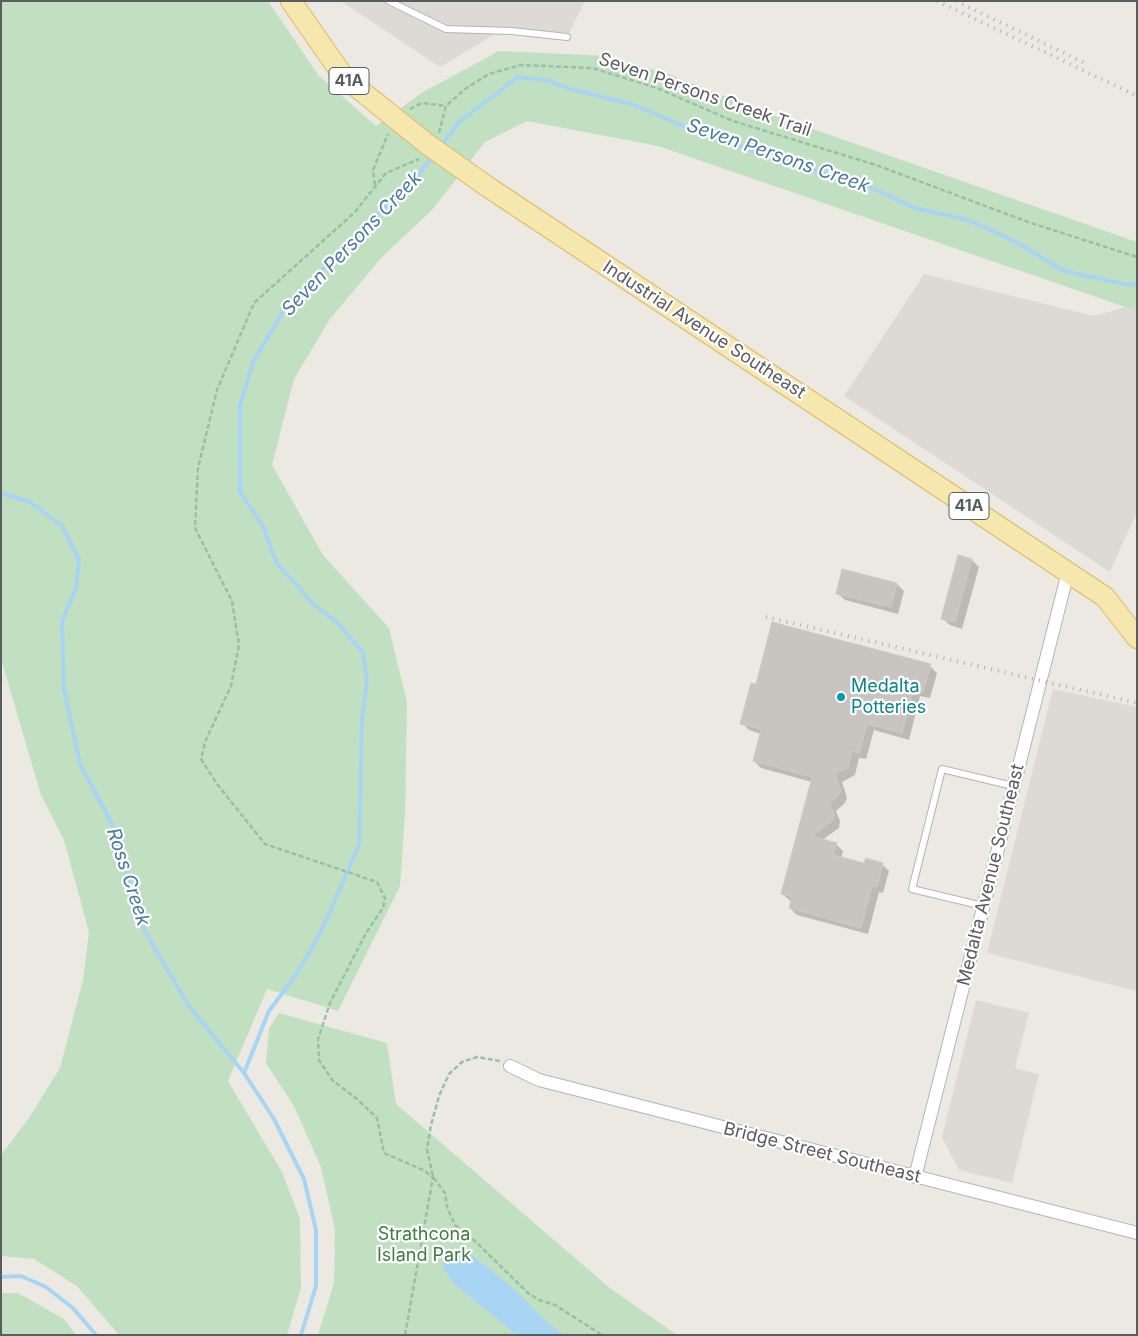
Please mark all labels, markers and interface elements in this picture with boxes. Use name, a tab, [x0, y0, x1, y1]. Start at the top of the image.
street label: Seven Persons Creek Trail	[596, 48, 814, 142]
road number: 41A	[329, 68, 369, 94]
water label: Seven Persons Creek	[684, 114, 872, 198]
water label: Seven Persons Creek	[277, 167, 427, 321]
street label: Industrial Avenue Southeast	[599, 256, 809, 404]
road number: 41A	[949, 492, 989, 520]
place label: Medalta Potteries	[851, 676, 926, 719]
marker: Medalta Potteries	[835, 691, 847, 703]
street label: Medalta Avenue Southeast	[953, 762, 1029, 988]
water label: Ross Creek	[101, 825, 155, 929]
street label: Bridge Street Southeast	[721, 1118, 923, 1188]
park label: Strathcona Island Park	[377, 1224, 471, 1266]

